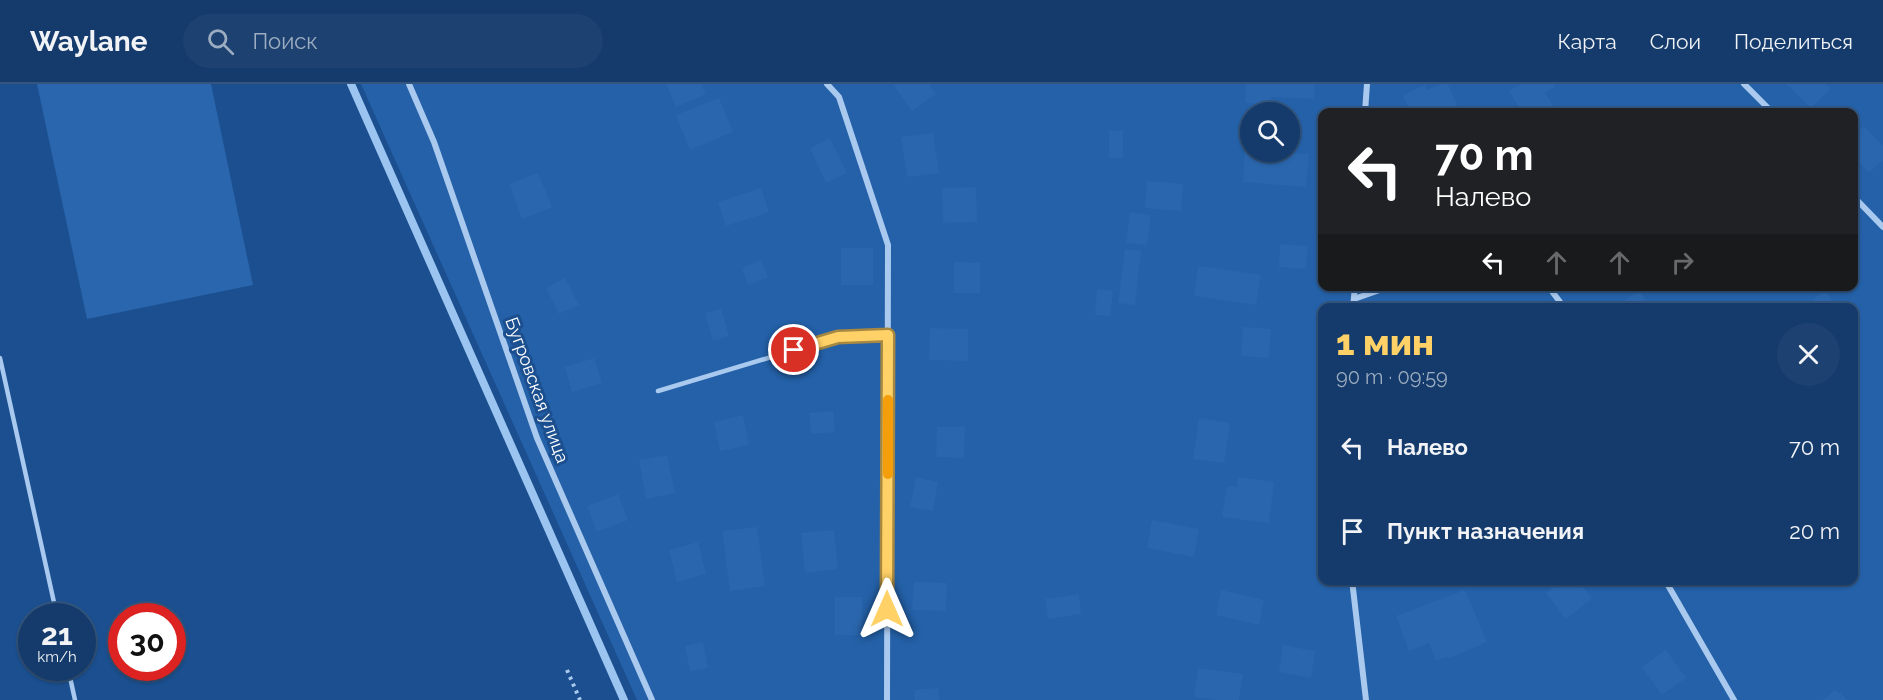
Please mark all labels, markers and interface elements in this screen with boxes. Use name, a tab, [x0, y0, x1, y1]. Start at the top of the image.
search box	[183, 14, 603, 68]
text: Waylane	[30, 25, 147, 58]
icon: search	[204, 25, 237, 58]
text: Поиск	[252, 28, 318, 54]
text: Карта	[1558, 29, 1617, 54]
text: Слои	[1650, 29, 1701, 54]
text: Поделиться	[1734, 29, 1853, 54]
map controls	[1240, 102, 1300, 162]
button: search	[1240, 102, 1300, 162]
text: 70 m	[1435, 131, 1534, 180]
icon: left	[1336, 132, 1414, 210]
text: Налево	[1435, 181, 1531, 212]
icon: left	[1477, 246, 1510, 279]
icon: ahead	[1540, 246, 1573, 279]
icon: ahead	[1603, 246, 1636, 279]
icon: right	[1666, 246, 1699, 279]
street label: Бугровская улица	[501, 314, 574, 466]
text: 1 мин	[1336, 321, 1434, 363]
button: close	[1777, 323, 1840, 386]
pin	[768, 324, 819, 375]
icon: arrive	[777, 333, 810, 366]
text: 90 m · 09:59	[1336, 365, 1448, 389]
icon: left	[1336, 431, 1369, 464]
text: Налево	[1387, 434, 1468, 460]
text: 70 m	[1789, 434, 1840, 460]
icon: arrive	[1336, 515, 1369, 548]
text: Пункт назначения	[1387, 518, 1584, 544]
text: 20 m	[1789, 518, 1840, 544]
position arrow	[855, 577, 919, 641]
speed limit sign: 30	[108, 603, 186, 681]
text: 21	[41, 617, 73, 652]
text: km/h	[37, 648, 77, 666]

